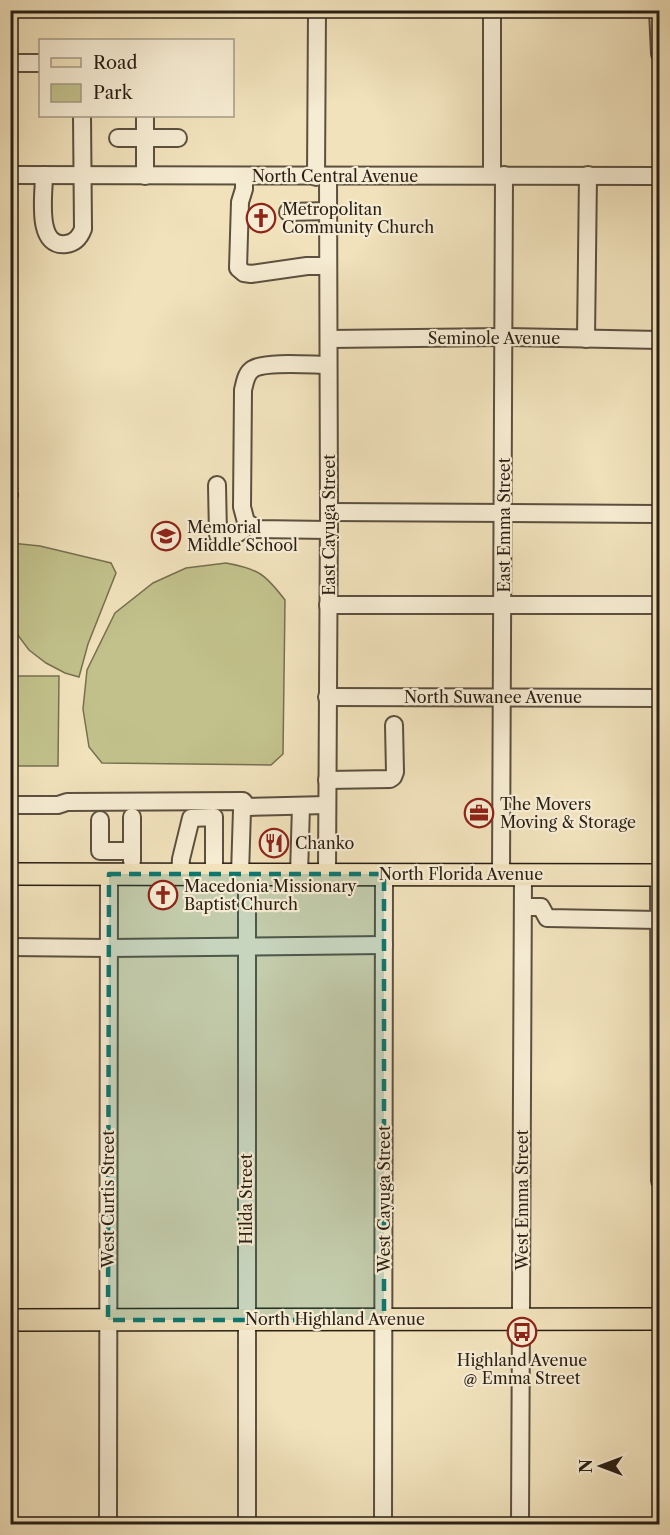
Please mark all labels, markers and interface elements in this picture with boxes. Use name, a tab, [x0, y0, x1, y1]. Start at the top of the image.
legend	[39, 39, 234, 117]
text: Road	[93, 52, 138, 74]
text: Park	[93, 82, 134, 104]
street label: North Central Avenue	[252, 166, 418, 186]
place label: Metropolitan Community Church	[282, 199, 434, 237]
church icon: Metropolitan Community Church	[245, 202, 277, 234]
street label: Seminole Avenue	[428, 328, 560, 348]
street label: East Cayuga Street	[319, 454, 339, 596]
street label: East Emma Street	[494, 457, 514, 592]
place label: Memorial Middle School	[187, 517, 298, 555]
school or university icon: Memorial Middle School	[150, 520, 182, 552]
street label: North Suwanee Avenue	[404, 687, 582, 707]
place label: The Movers Moving & Storage	[500, 794, 636, 832]
office icon: The Movers Moving & Storage	[463, 797, 495, 829]
restaurant icon: Chanko	[258, 827, 290, 859]
place label: Chanko	[295, 833, 354, 853]
street label: North Florida Avenue	[379, 864, 543, 884]
place label: Macedonia Missionary Baptist Church	[184, 876, 358, 914]
church icon: Macedonia Missionary Baptist Church	[147, 879, 179, 911]
street label: West Cayuga Street	[374, 1125, 394, 1274]
street label: West Emma Street	[512, 1129, 532, 1271]
street label: West Curtis Street	[98, 1130, 118, 1269]
street label: Hilda Street	[236, 1153, 256, 1244]
street label: North Highland Avenue	[245, 1309, 425, 1329]
bus stop icon: Highland Avenue @ Emma Street	[506, 1316, 538, 1348]
place label: Highland Avenue @ Emma Street	[457, 1350, 587, 1388]
north arrow	[571, 1436, 631, 1496]
text: N	[576, 1459, 596, 1473]

